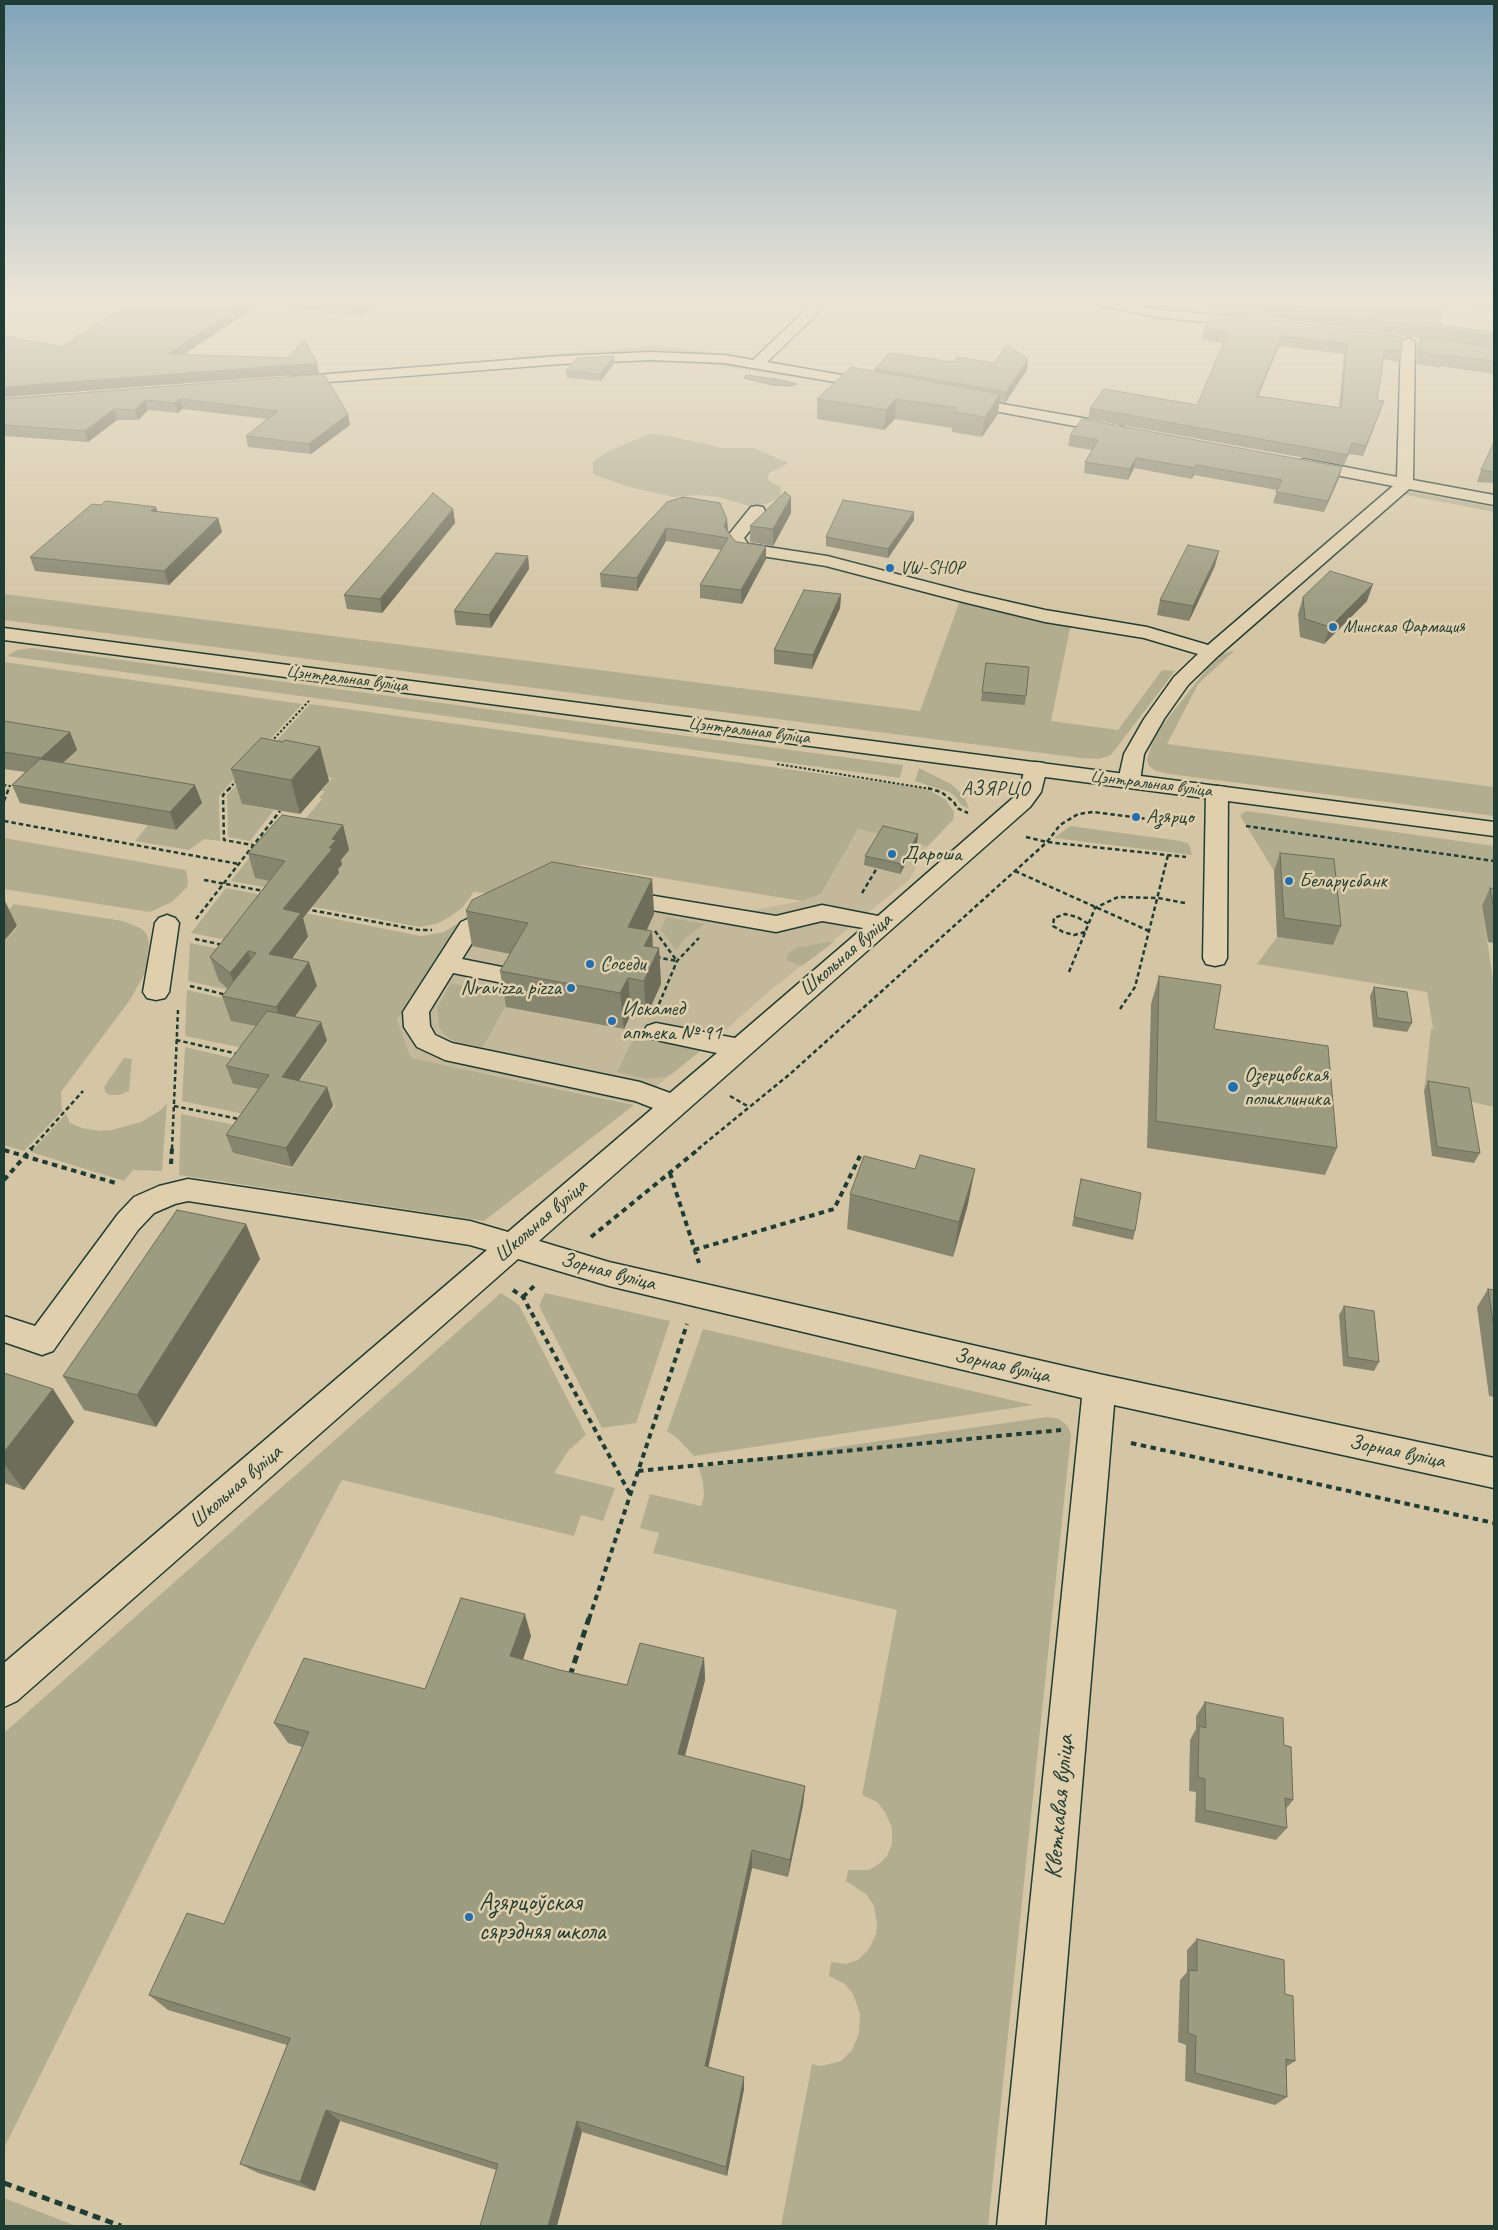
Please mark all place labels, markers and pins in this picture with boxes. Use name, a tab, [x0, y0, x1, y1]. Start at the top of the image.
place label: VW-SHOP	[900, 557, 964, 579]
marker: VW-SHOP	[884, 562, 896, 574]
place label: Минская Фармация	[1343, 616, 1465, 638]
marker: Минская Фармация	[1327, 621, 1339, 633]
place label: Азярцо	[1146, 804, 1194, 830]
marker: Азярцо	[1130, 811, 1142, 823]
place label: Дароша	[902, 841, 962, 867]
marker: Дароша	[886, 848, 898, 860]
place label: Беларусбанк	[1299, 868, 1387, 894]
marker: Беларусбанк	[1283, 875, 1295, 887]
place label: Соседи	[600, 951, 646, 977]
marker: Соседи	[584, 958, 596, 970]
place label: Nravizza pizza	[460, 975, 561, 1001]
marker: Nravizza pizza	[565, 982, 577, 994]
place label: Искамед аптека № 91	[622, 996, 722, 1046]
marker: Искамед аптека № 91	[606, 1015, 618, 1027]
place label: Озерцовская поликлиника	[1244, 1062, 1330, 1112]
marker: Озерцовская поликлиника	[1226, 1080, 1240, 1094]
place label: Азярцоўская сярэдняя школа	[479, 1888, 606, 1947]
marker: Азярцоўская сярэдняя школа	[463, 1911, 475, 1923]

